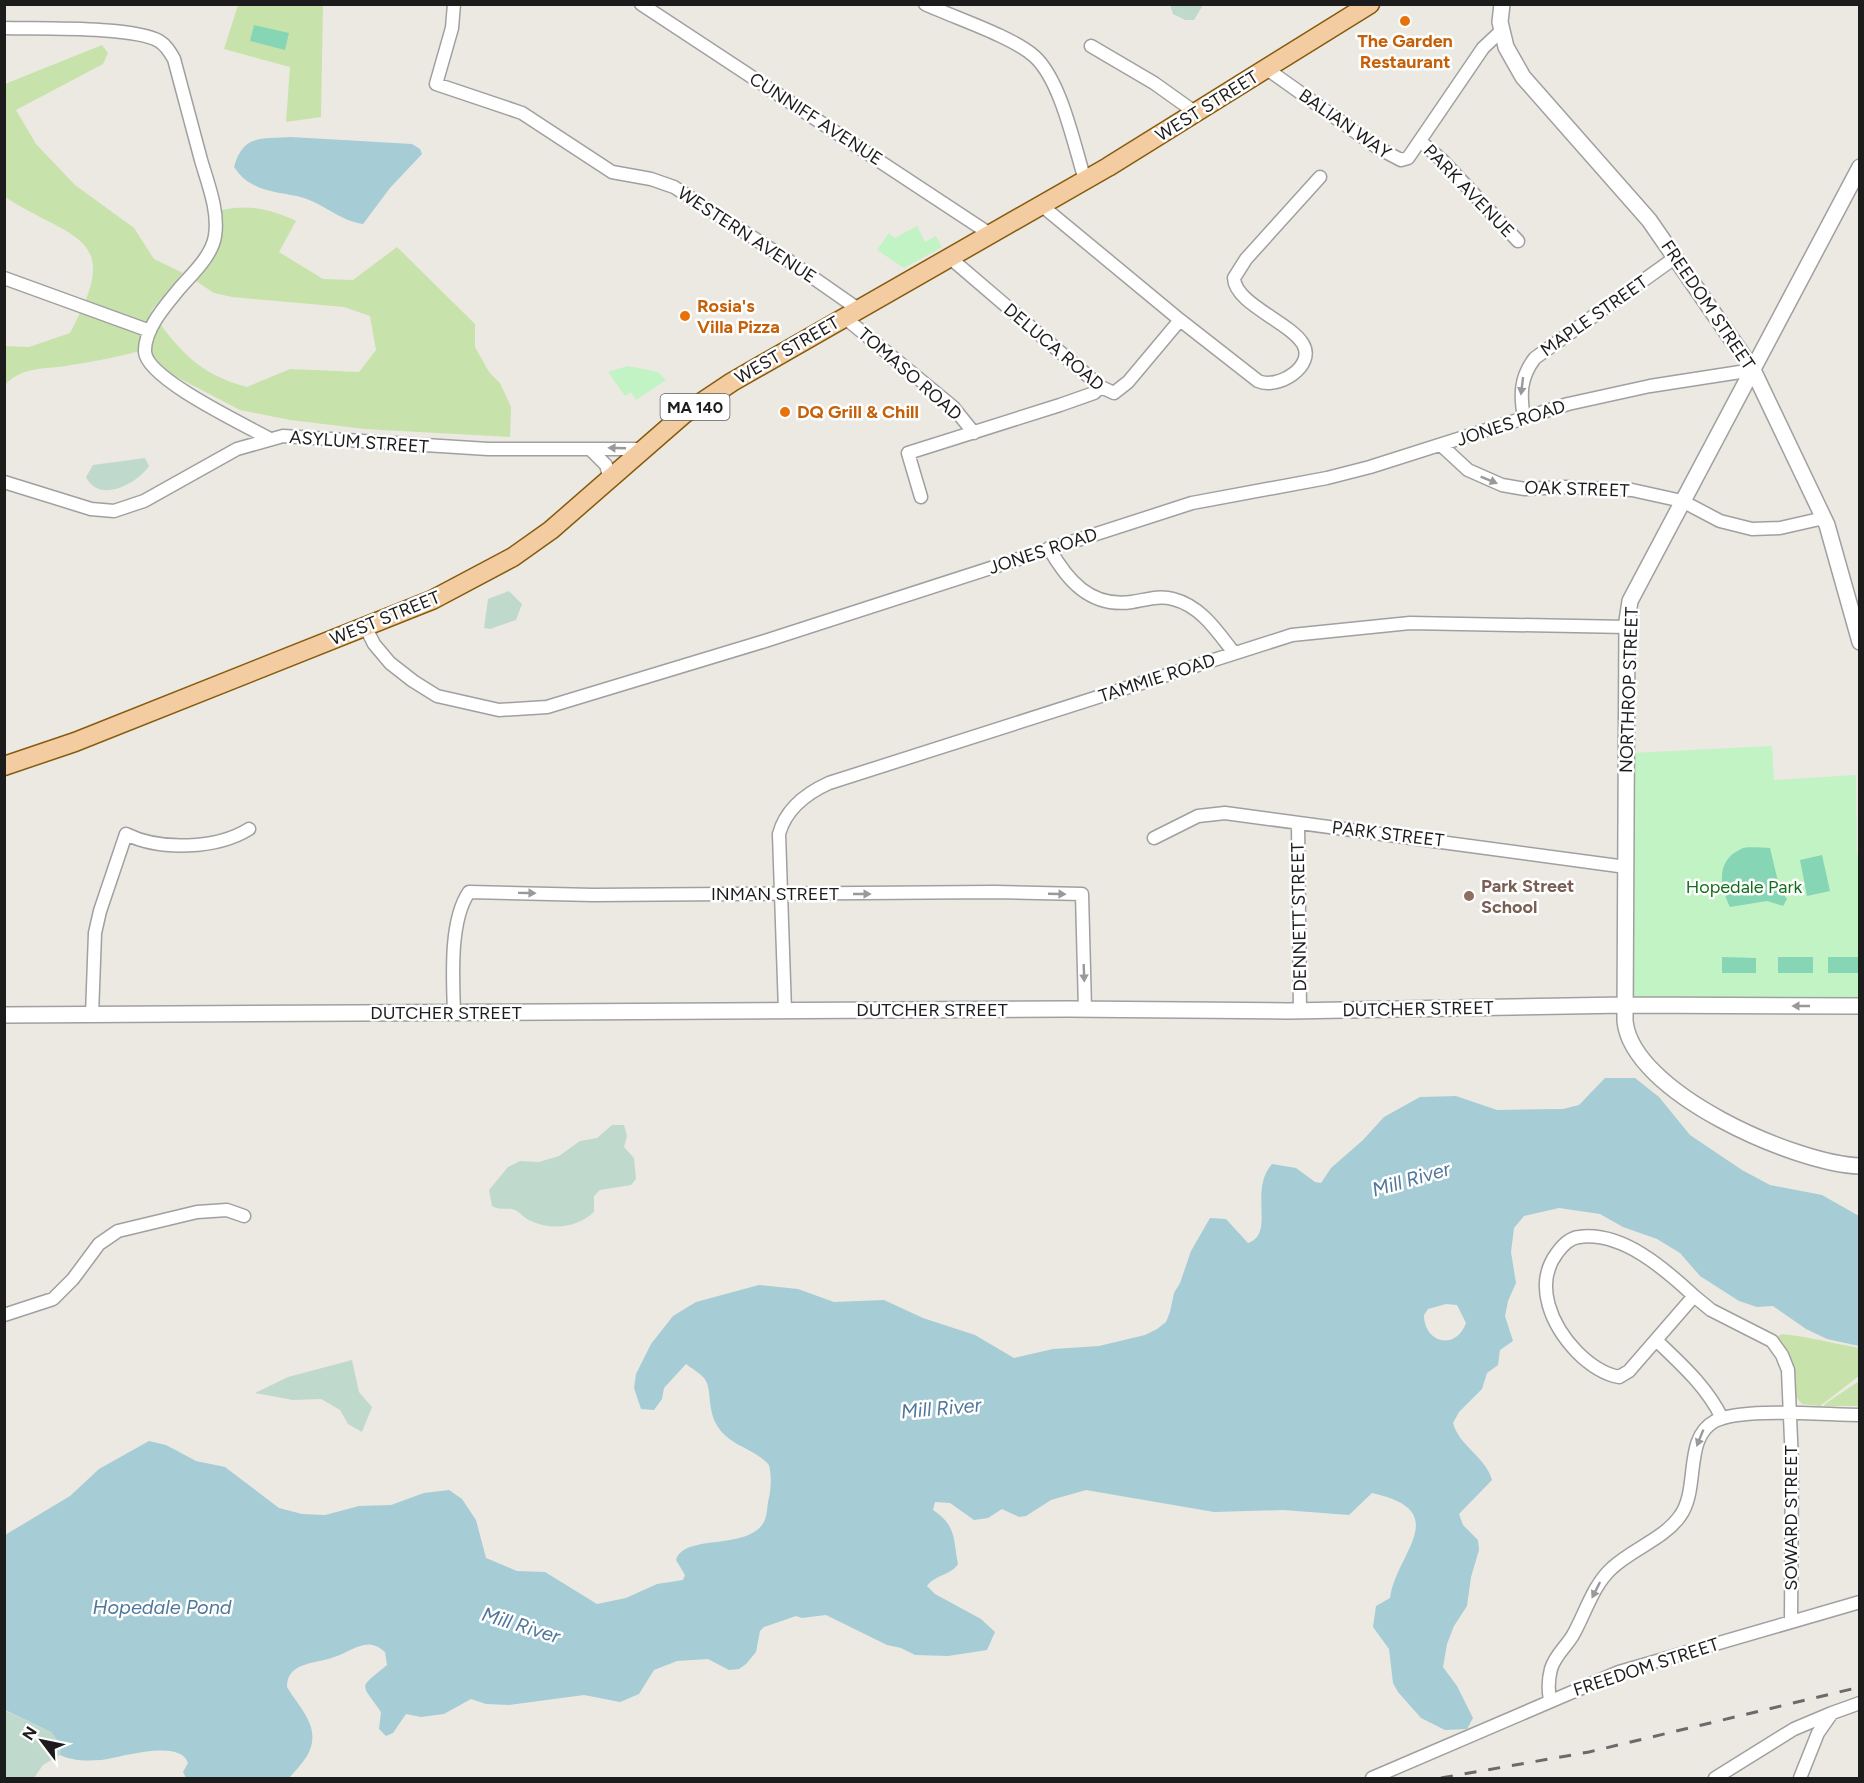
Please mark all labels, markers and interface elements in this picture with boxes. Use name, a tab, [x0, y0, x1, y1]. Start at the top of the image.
marker: The Garden Restaurant	[1398, 14, 1412, 28]
place label: The Garden Restaurant	[1357, 30, 1453, 73]
street label: WEST STREET	[1152, 66, 1262, 146]
street label: CUNNIFF AVENUE	[745, 68, 887, 170]
street label: BALIAN WAY	[1295, 84, 1395, 164]
street label: PARK AVENUE	[1419, 140, 1519, 242]
street label: WESTERN AVENUE	[673, 182, 821, 288]
street label: FREEDOM STREET	[1656, 236, 1760, 374]
street label: MAPLE STREET	[1536, 271, 1652, 361]
place label: Rosia's Villa Pizza	[697, 295, 780, 338]
street label: DELUCA ROAD	[999, 299, 1109, 395]
marker: Rosia's Villa Pizza	[678, 309, 692, 323]
street label: WEST STREET	[731, 311, 843, 389]
street label: TOMASO ROAD	[854, 323, 966, 425]
one-way arrow	[1518, 377, 1527, 396]
road number: MA 140	[660, 394, 730, 420]
street label: JONES ROAD	[1454, 395, 1568, 451]
place label: DQ Grill & Chill	[797, 401, 919, 423]
marker: DQ Grill & Chill	[778, 405, 792, 419]
street label: ASYLUM STREET	[289, 426, 429, 458]
one-way arrow	[607, 443, 626, 452]
one-way arrow	[1481, 475, 1499, 485]
street label: OAK STREET	[1524, 476, 1630, 502]
street label: JONES ROAD	[986, 523, 1100, 579]
street label: WEST STREET	[327, 586, 443, 650]
street label: NORTHROP STREET	[1615, 607, 1643, 773]
street label: TAMMIE ROAD	[1096, 649, 1218, 707]
street label: PARK STREET	[1331, 816, 1445, 852]
street label: DENNETT STREET	[1287, 842, 1311, 992]
place label: Park Street School	[1481, 875, 1574, 918]
park label: Hopedale Park	[1686, 876, 1803, 898]
street label: INMAN STREET	[711, 883, 839, 905]
one-way arrow	[518, 888, 537, 898]
one-way arrow	[852, 889, 871, 899]
one-way arrow	[1047, 889, 1066, 898]
marker: Park Street School	[1462, 889, 1476, 903]
one-way arrow	[1080, 963, 1089, 982]
street label: DUTCHER STREET	[1342, 997, 1494, 1021]
street label: DUTCHER STREET	[856, 999, 1008, 1021]
one-way arrow	[1792, 1001, 1811, 1011]
street label: DUTCHER STREET	[370, 1002, 522, 1024]
water label: Mill River	[1369, 1156, 1454, 1202]
water label: Mill River	[900, 1392, 983, 1423]
one-way arrow	[1695, 1430, 1705, 1448]
street label: SOWARD STREET	[1780, 1445, 1802, 1591]
one-way arrow	[1592, 1582, 1601, 1599]
water label: Hopedale Pond	[92, 1595, 232, 1619]
water label: Mill River	[479, 1602, 564, 1649]
street label: FREEDOM STREET	[1570, 1633, 1722, 1701]
north arrow	[12, 1711, 72, 1771]
text: N	[18, 1723, 41, 1744]

